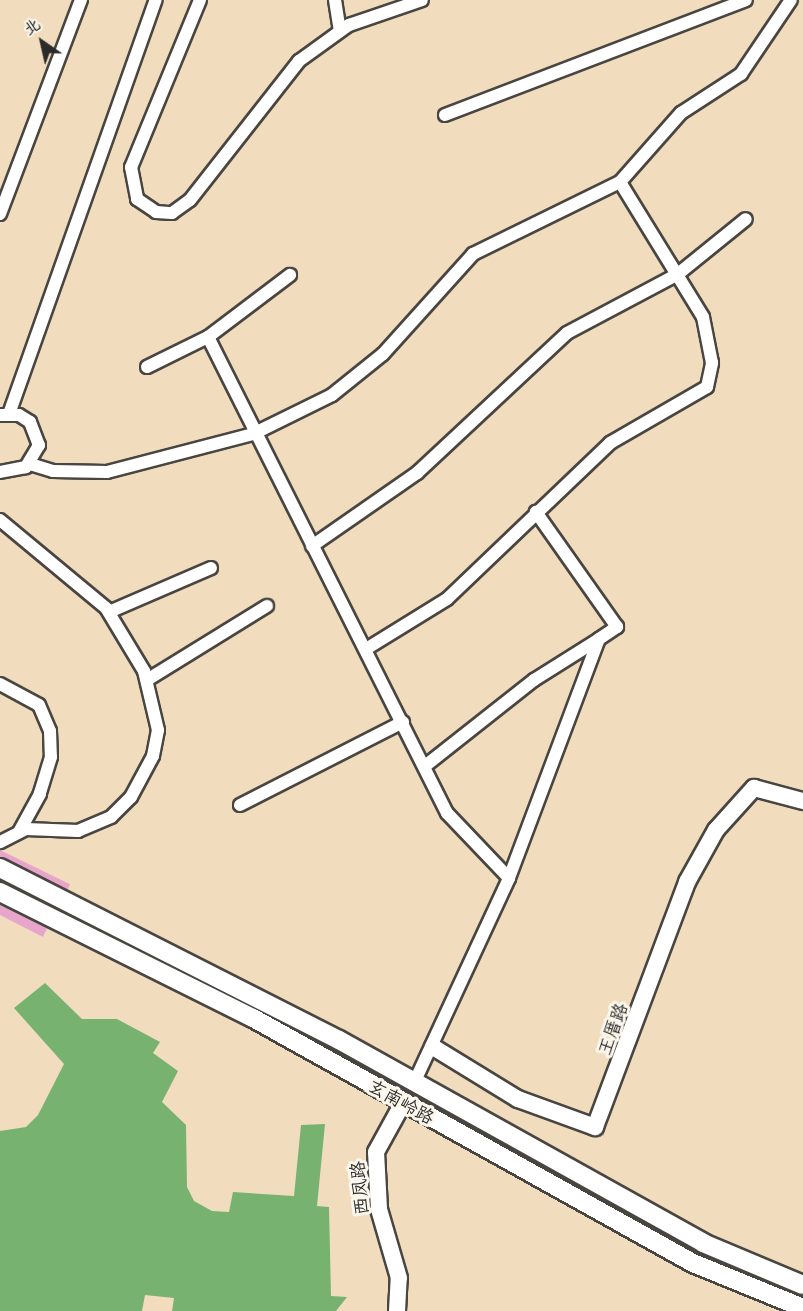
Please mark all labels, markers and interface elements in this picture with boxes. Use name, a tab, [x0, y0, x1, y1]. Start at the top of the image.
text: 北	[17, 10, 46, 43]
north arrow	[12, 12, 72, 72]
street label: 王厝路	[594, 1000, 632, 1058]
street label: 玄南岭路	[364, 1075, 438, 1129]
street label: 西凤路	[347, 1160, 373, 1216]

